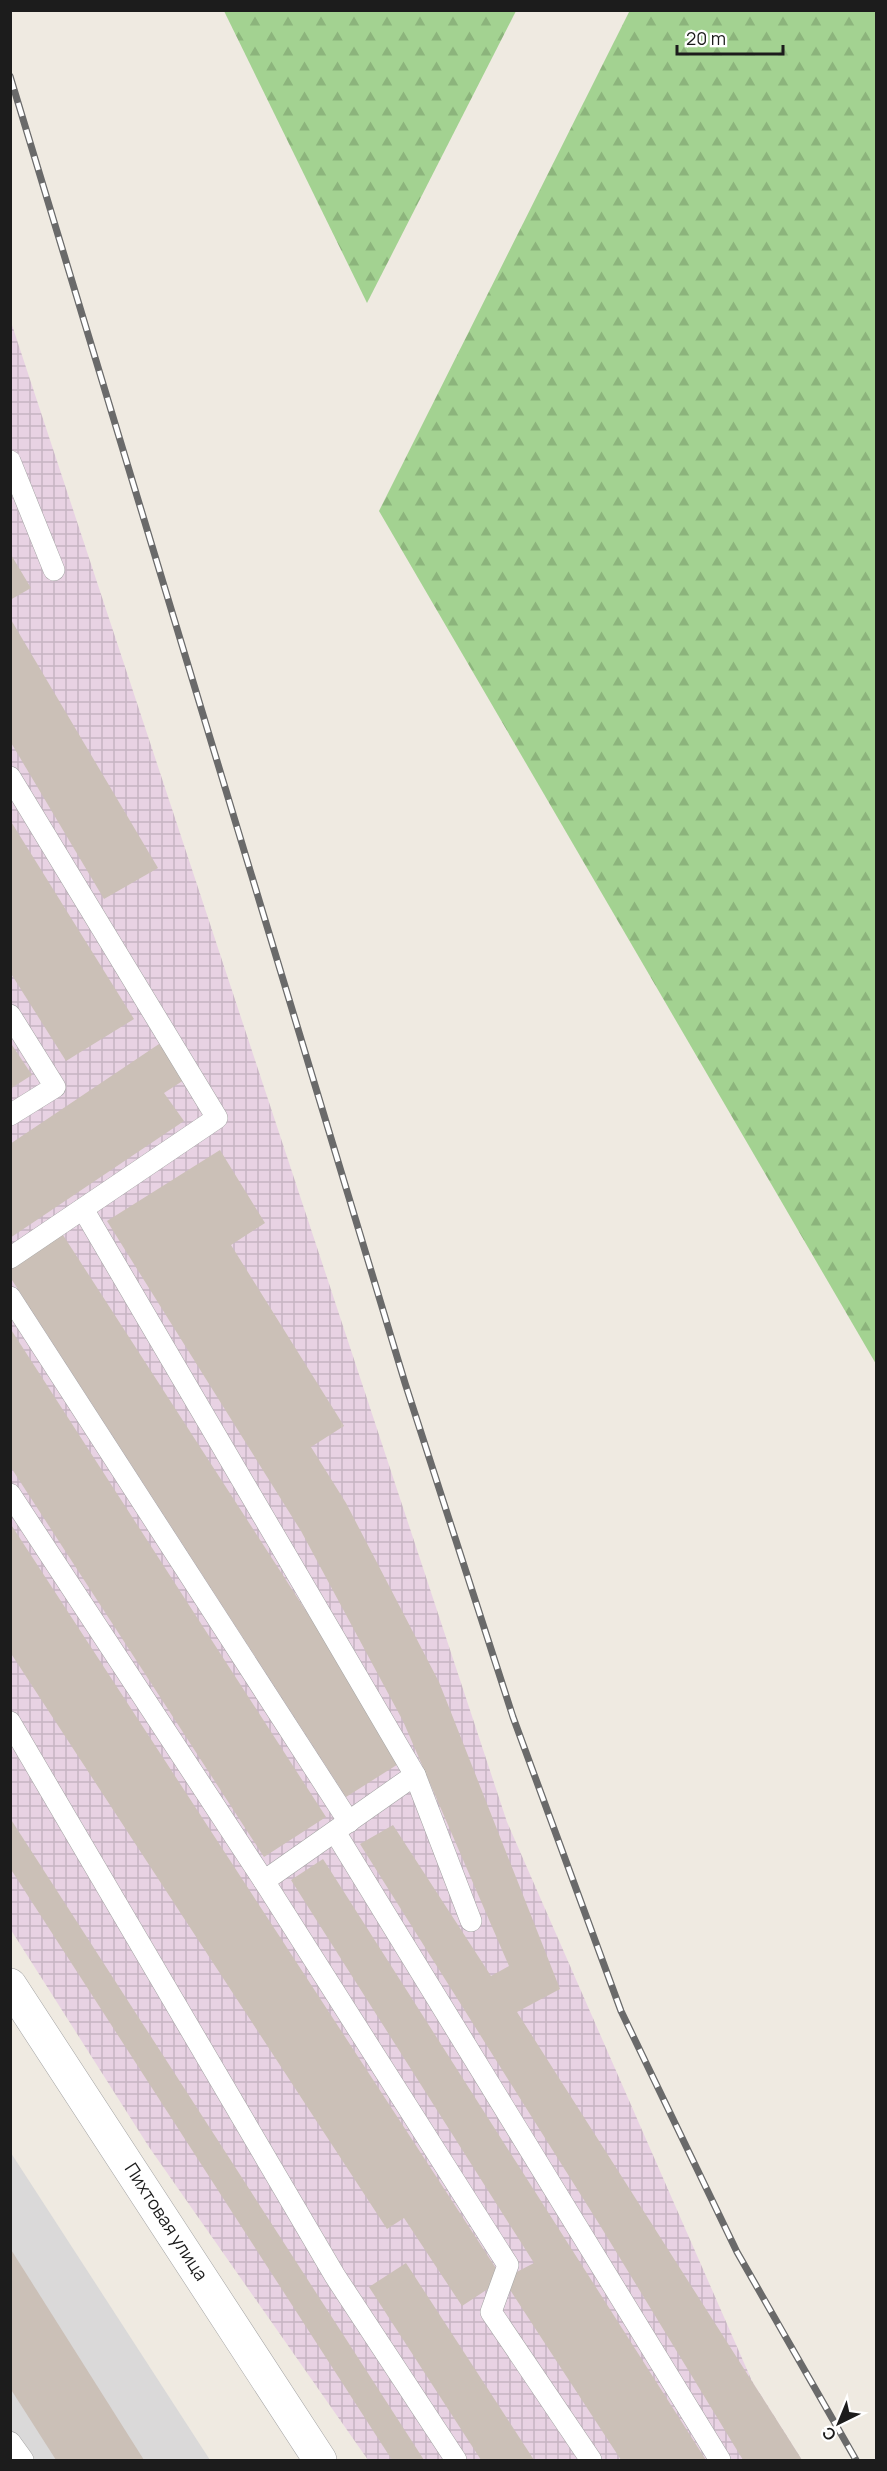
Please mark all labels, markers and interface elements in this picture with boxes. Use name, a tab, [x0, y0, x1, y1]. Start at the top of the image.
scale bar	[677, 18, 784, 56]
text: 20 m	[686, 26, 726, 50]
street label: Пихтовая улица	[120, 2158, 214, 2285]
north arrow	[809, 2393, 869, 2453]
text: С	[817, 2422, 841, 2446]

